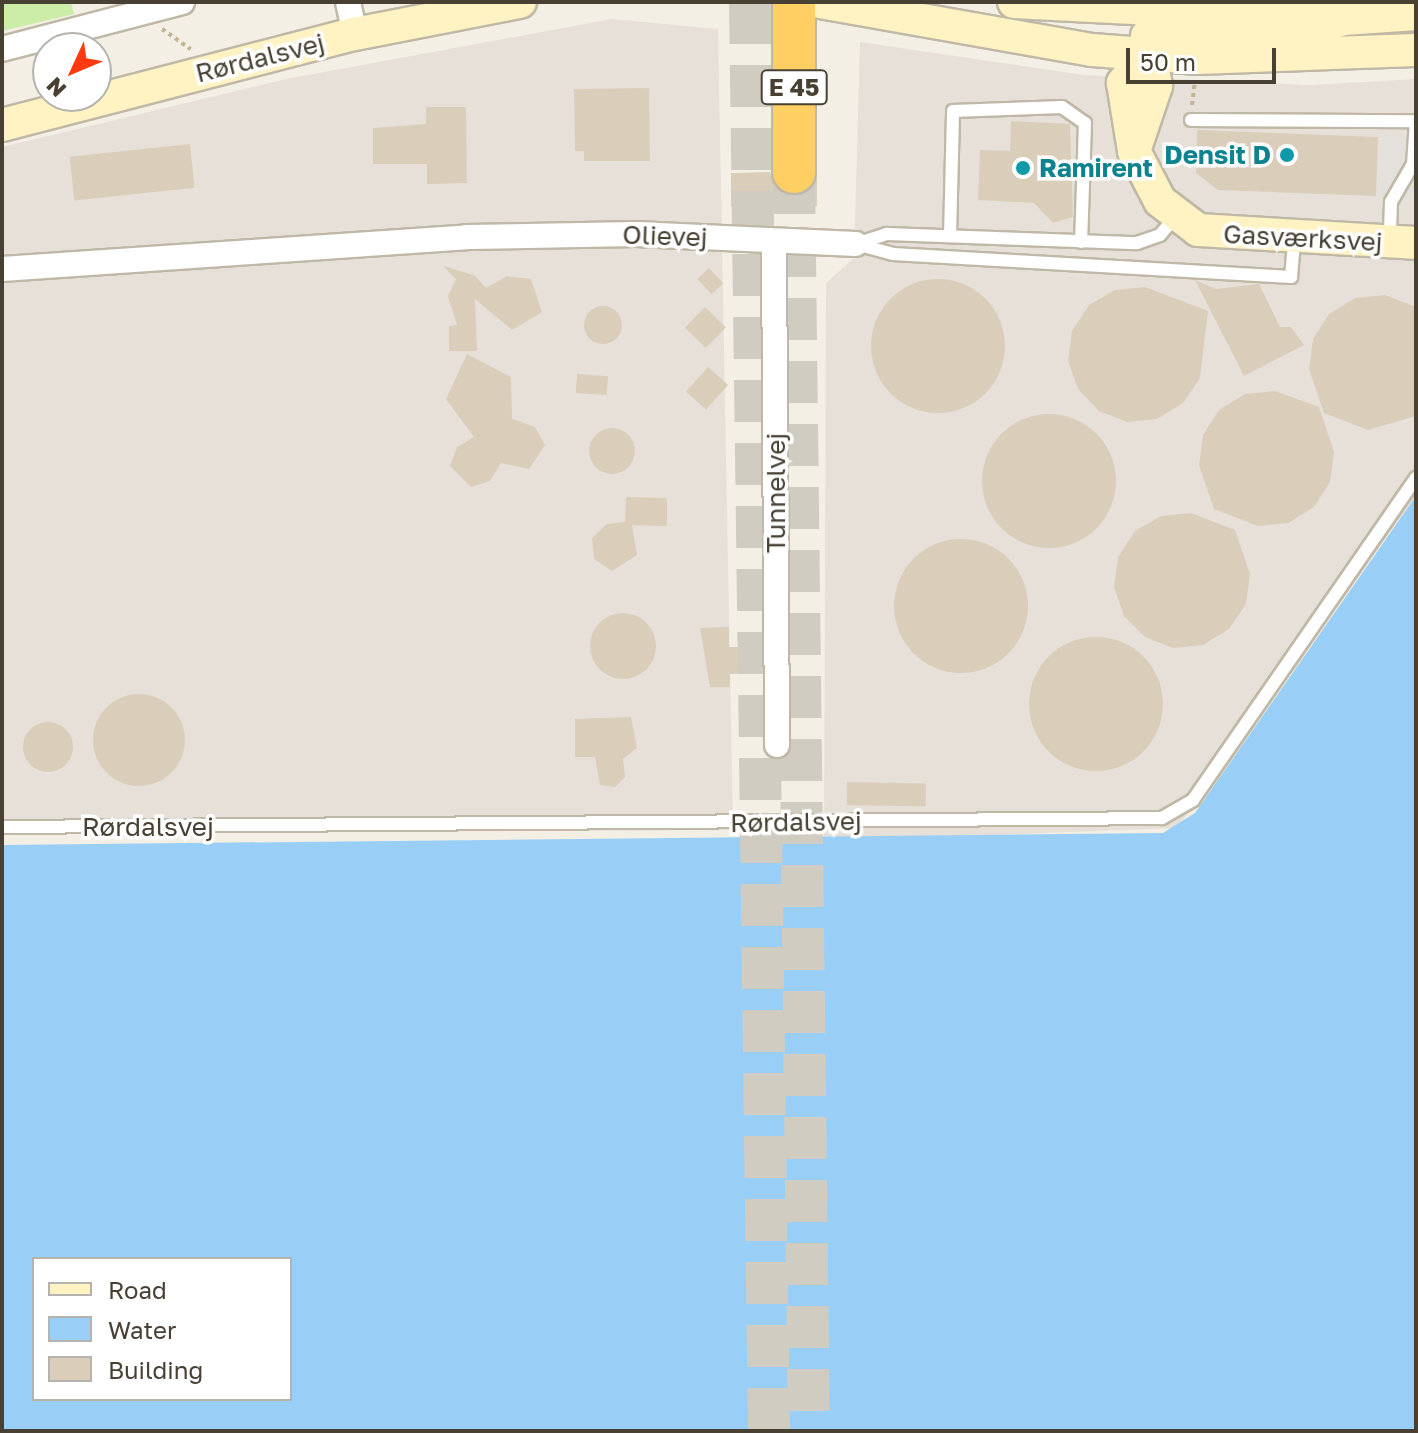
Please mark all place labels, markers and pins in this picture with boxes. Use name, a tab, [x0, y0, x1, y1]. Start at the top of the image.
place label: Densit D	[1164, 139, 1271, 171]
marker: Densit D	[1278, 146, 1296, 164]
place label: Ramirent	[1039, 152, 1153, 184]
marker: Ramirent	[1014, 159, 1032, 177]

